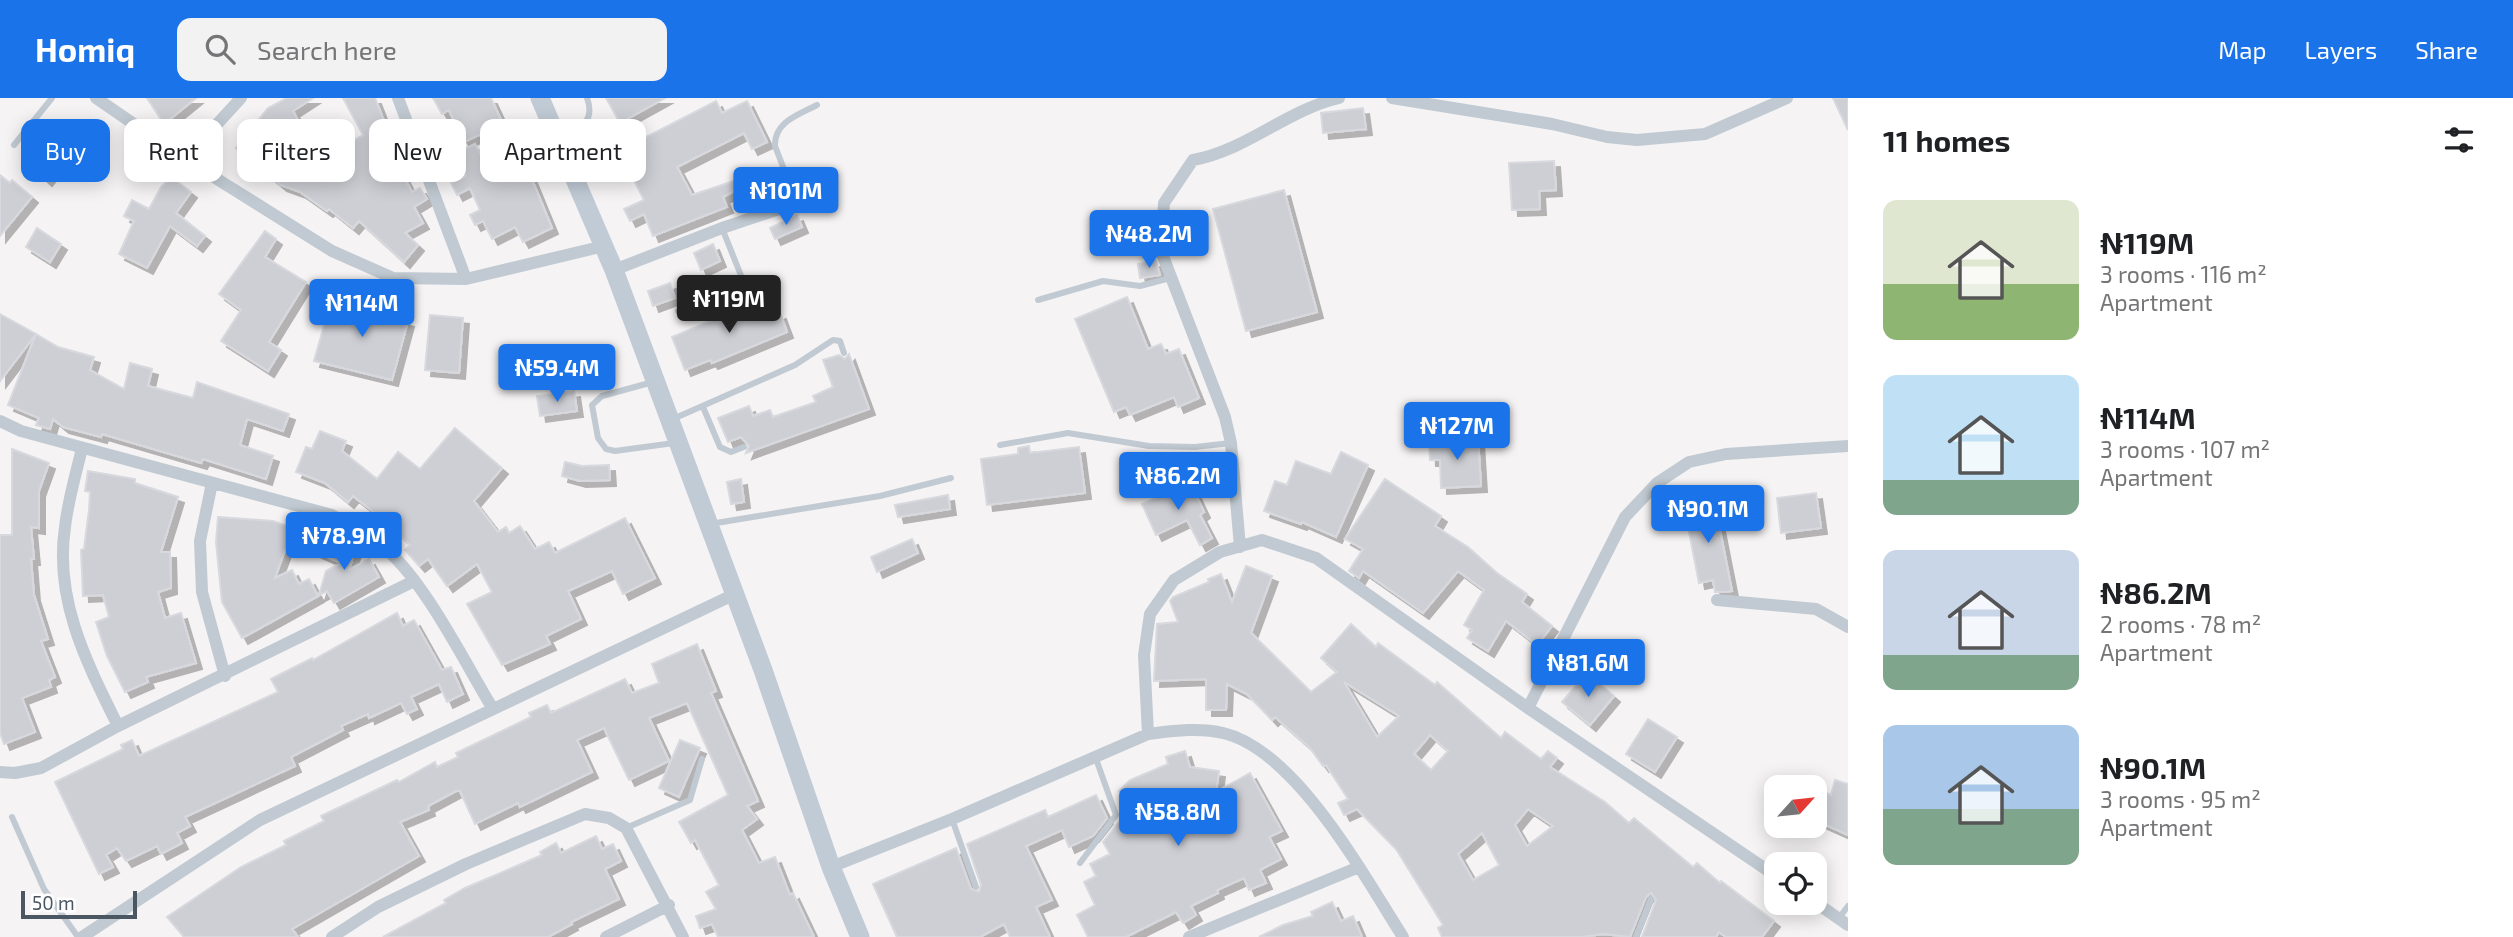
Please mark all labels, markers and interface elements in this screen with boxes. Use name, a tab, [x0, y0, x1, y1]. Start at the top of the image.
search box	[177, 18, 667, 81]
text: Homiq	[35, 29, 135, 69]
icon: search	[201, 30, 239, 68]
text: Search here	[257, 34, 397, 65]
text: Map	[2218, 35, 2266, 64]
text: Layers	[2304, 35, 2377, 64]
text: Share	[2415, 35, 2478, 64]
chip: Buy	[21, 119, 110, 182]
chip: Rent	[124, 119, 223, 182]
chip: Filters	[237, 119, 355, 182]
chip: New	[369, 119, 466, 182]
chip: Apartment	[480, 119, 646, 182]
icon: filters	[2440, 121, 2478, 159]
text: 11 homes	[1883, 122, 2010, 158]
pin: ₦101M	[737, 167, 835, 227]
text: ₦101M	[749, 176, 823, 204]
pin: ₦48.2M	[1092, 211, 1206, 270]
text: ₦48.2M	[1106, 219, 1192, 247]
text: ₦119M	[2100, 224, 2194, 260]
icon: home	[1939, 228, 2023, 312]
text: 3 rooms · 116 m²	[2100, 260, 2267, 288]
pin: ₦119M	[680, 275, 778, 335]
pin: ₦114M	[313, 280, 411, 339]
text: ₦119M	[693, 284, 765, 312]
text: ₦114M	[325, 288, 399, 316]
text: Apartment	[2100, 288, 2213, 316]
pin: ₦59.4M	[500, 344, 614, 404]
text: ₦59.4M	[514, 353, 600, 381]
text: ₦114M	[2100, 399, 2196, 435]
pin: ₦127M	[1408, 402, 1506, 462]
icon: home	[1939, 403, 2023, 487]
text: ₦127M	[1420, 411, 1494, 439]
text: 3 rooms · 107 m²	[2100, 435, 2270, 463]
pin: ₦86.2M	[1121, 452, 1235, 512]
text: ₦86.2M	[1135, 461, 1221, 489]
text: Apartment	[2100, 463, 2213, 491]
pin: ₦90.1M	[1651, 486, 1765, 545]
text: ₦90.1M	[1667, 494, 1749, 522]
pin: ₦78.9M	[287, 512, 401, 572]
text: ₦78.9M	[302, 521, 386, 549]
text: ₦86.2M	[2100, 574, 2212, 610]
icon: home	[1939, 578, 2023, 662]
text: 2 rooms · 78 m²	[2100, 610, 2261, 638]
text: Apartment	[2100, 638, 2213, 666]
pin: ₦81.6M	[1531, 640, 1645, 699]
text: ₦81.6M	[1547, 648, 1629, 676]
text: ₦90.1M	[2100, 749, 2206, 785]
icon: home	[1939, 753, 2023, 837]
north arrow	[1764, 775, 1827, 838]
map controls	[1764, 775, 1827, 915]
text: 3 rooms · 95 m²	[2100, 785, 2261, 813]
pin: ₦58.8M	[1121, 788, 1235, 848]
text: ₦58.8M	[1135, 797, 1221, 825]
text: Apartment	[2100, 813, 2213, 841]
button: locate	[1764, 852, 1827, 915]
scale bar	[21, 888, 136, 920]
text: 50 m	[32, 891, 75, 914]

